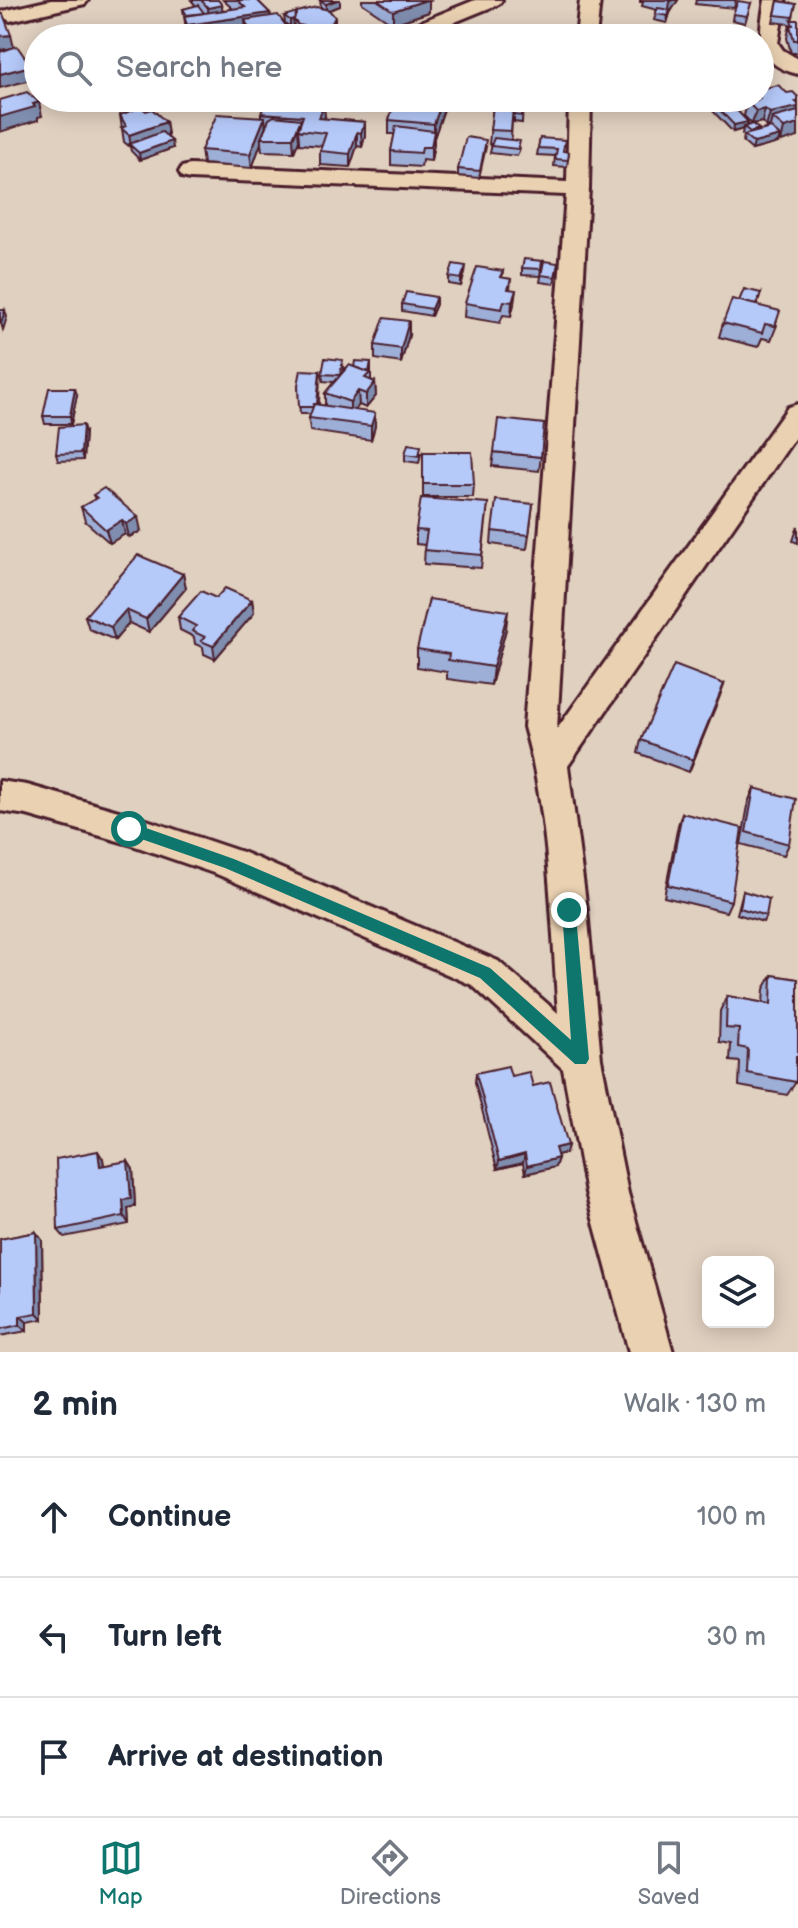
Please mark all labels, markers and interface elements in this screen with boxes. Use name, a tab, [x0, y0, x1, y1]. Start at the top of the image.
search box	[24, 24, 774, 112]
icon: search	[52, 46, 96, 90]
text: Search here	[116, 50, 282, 86]
route start	[111, 811, 147, 847]
route end	[551, 892, 587, 928]
map controls	[702, 1256, 774, 1328]
button: layers	[702, 1256, 774, 1328]
text: 2 min	[32, 1384, 118, 1425]
text: Walk · 130 m	[624, 1389, 766, 1420]
icon: ahead	[32, 1495, 76, 1539]
text: Continue	[108, 1499, 231, 1535]
text: 100 m	[697, 1502, 766, 1533]
icon: left	[32, 1615, 76, 1659]
text: Turn left	[108, 1619, 222, 1655]
text: 30 m	[706, 1622, 766, 1653]
icon: arrive	[32, 1735, 76, 1779]
text: Arrive at destination	[108, 1739, 384, 1775]
tab: Map	[98, 1836, 143, 1911]
tab: Directions	[340, 1836, 441, 1911]
tab: Saved	[638, 1836, 700, 1911]

